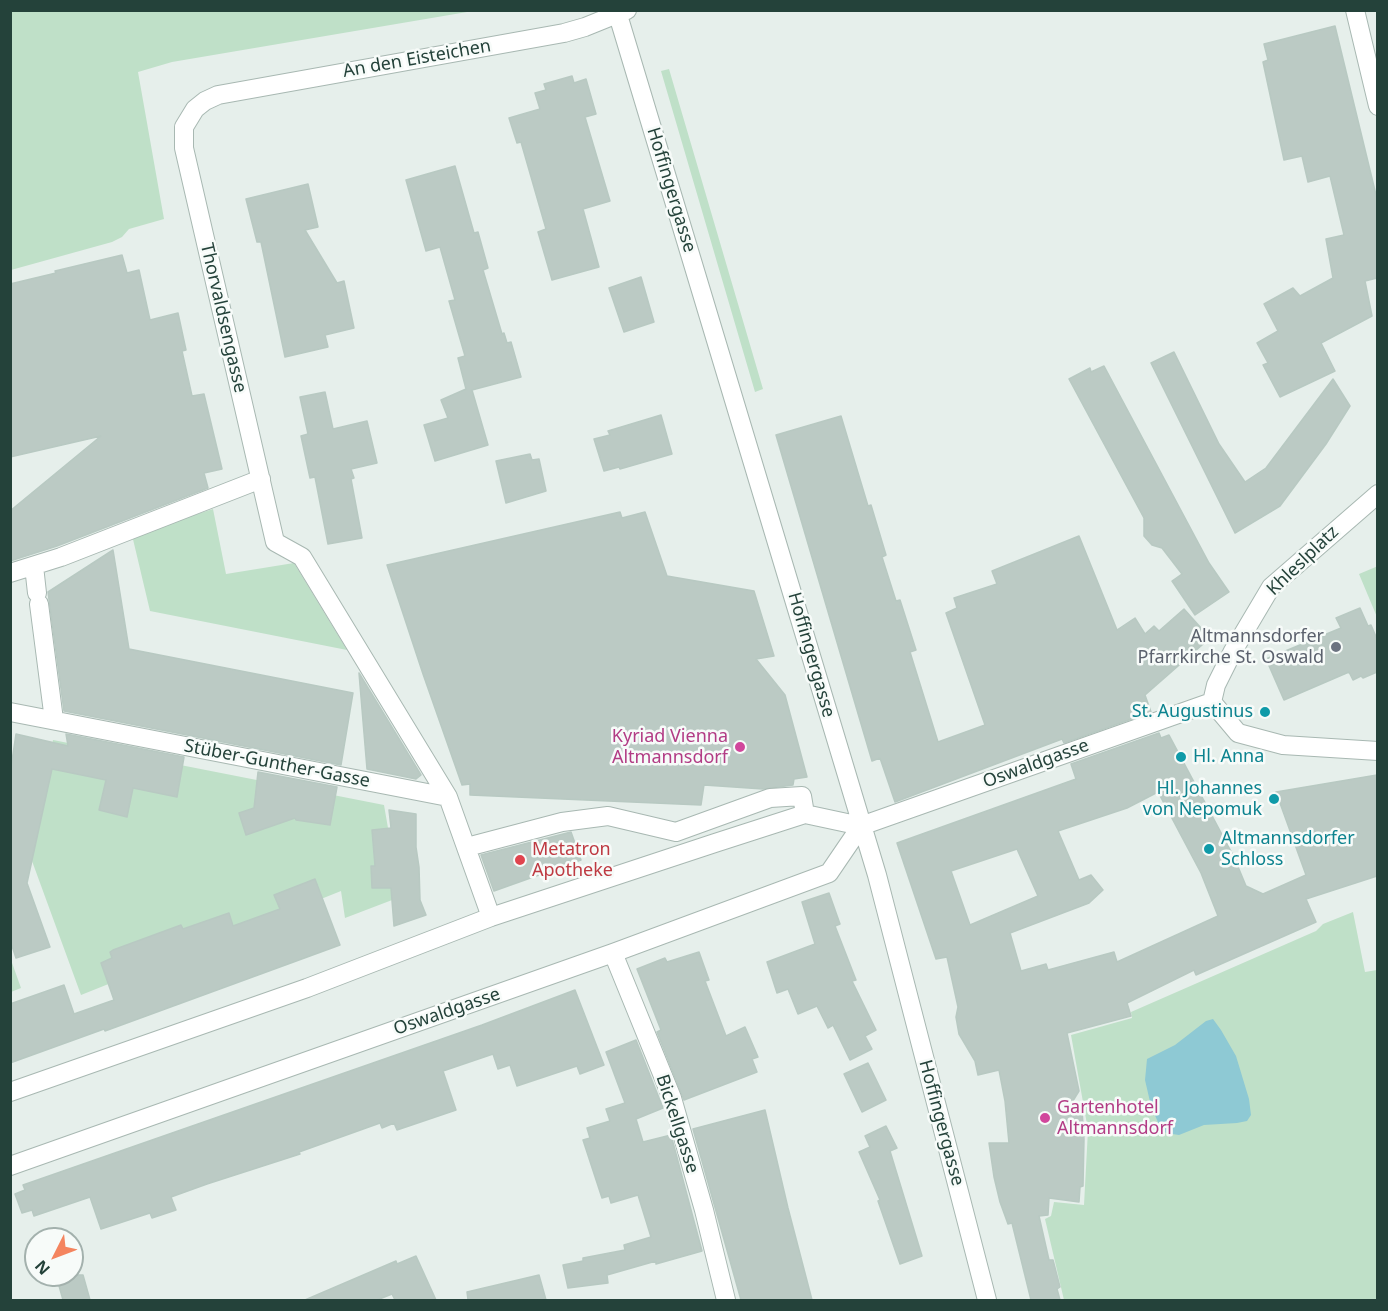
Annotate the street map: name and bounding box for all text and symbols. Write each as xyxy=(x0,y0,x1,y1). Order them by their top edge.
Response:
street label: An den Eisteichen xyxy=(341,35,493,83)
street label: Hoffingergasse xyxy=(642,125,700,255)
street label: Thorvaldsengasse xyxy=(195,241,251,395)
street label: Khleslplatz xyxy=(1263,522,1343,600)
street label: Hoffingergasse xyxy=(783,590,839,720)
place label: Altmannsdorfer Pfarrkirche St. Oswald xyxy=(1138,626,1324,668)
marker: Altmannsdorfer Pfarrkirche St. Oswald xyxy=(1329,640,1343,654)
place label: St. Augustinus xyxy=(1132,701,1253,723)
marker: St. Augustinus xyxy=(1258,705,1272,719)
place label: Kyriad Vienna Altmannsdorf xyxy=(612,726,728,768)
street label: Stüber-Gunther-Gasse xyxy=(182,735,372,793)
street label: Oswaldgasse xyxy=(980,735,1092,793)
marker: Kyriad Vienna Altmannsdorf xyxy=(733,740,747,754)
place label: Hl. Anna xyxy=(1193,746,1264,768)
marker: Hl. Anna xyxy=(1174,750,1188,764)
place label: Hl. Johannes von Nepomuk xyxy=(1143,778,1262,820)
marker: Hl. Johannes von Nepomuk xyxy=(1267,792,1281,806)
place label: Altmannsdorfer Schloss xyxy=(1221,828,1355,870)
place label: Metatron Apotheke xyxy=(532,839,613,882)
marker: Altmannsdorfer Schloss xyxy=(1202,842,1216,856)
marker: Metatron Apotheke xyxy=(513,853,527,867)
street label: Oswaldgasse xyxy=(391,984,503,1040)
street label: Hoffingergasse xyxy=(914,1058,968,1188)
street label: Bickellgasse xyxy=(651,1072,703,1176)
place label: Gartenhotel Altmannsdorf xyxy=(1057,1097,1173,1140)
marker: Gartenhotel Altmannsdorf xyxy=(1038,1111,1052,1125)
north arrow xyxy=(24,1227,84,1287)
text: N xyxy=(30,1256,55,1280)

